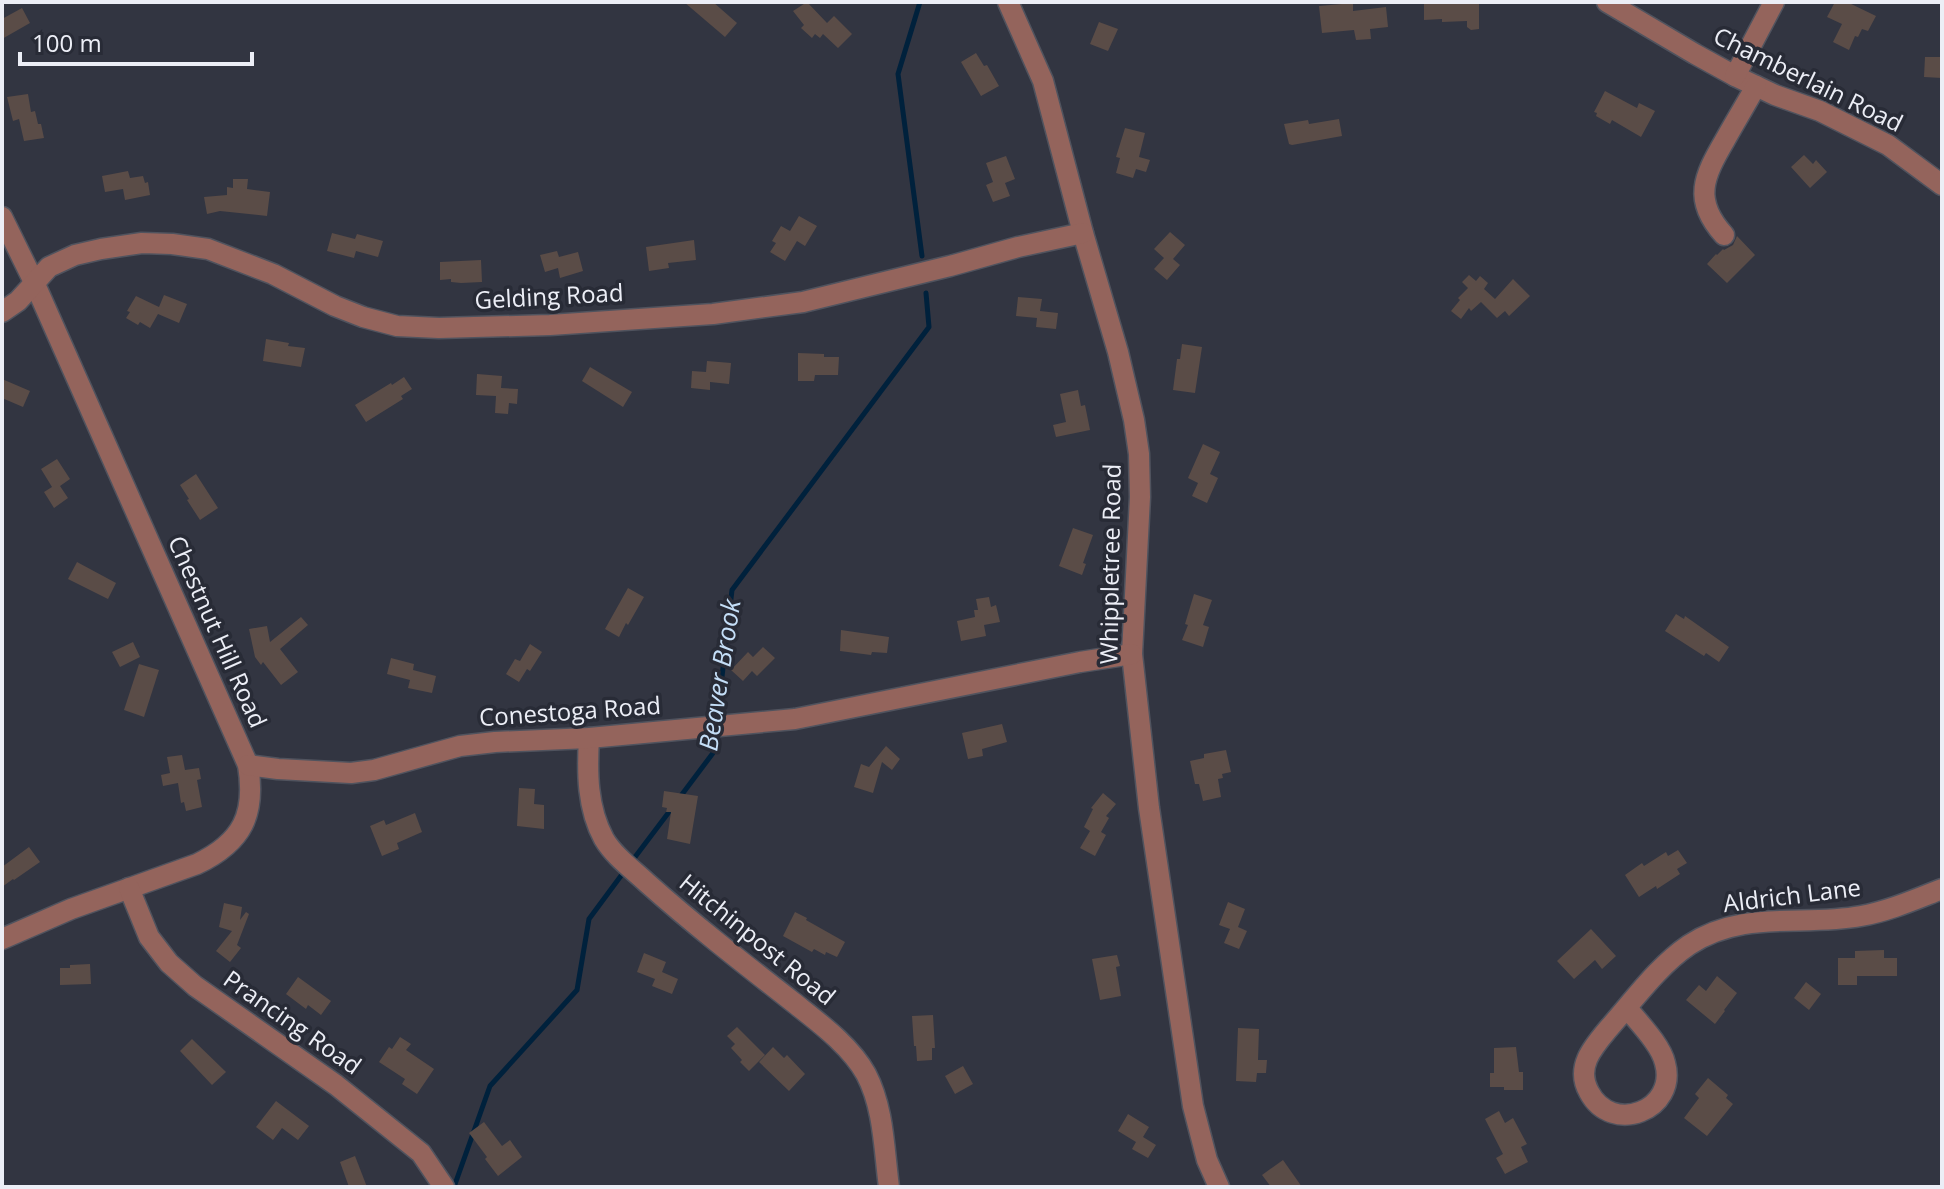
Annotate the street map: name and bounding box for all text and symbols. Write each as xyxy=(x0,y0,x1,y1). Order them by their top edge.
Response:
scale bar xyxy=(20,16,252,66)
street label: Chamberlain Road xyxy=(1708,18,1909,139)
text: 100 m xyxy=(32,26,102,59)
street label: Gelding Road xyxy=(474,275,624,316)
street label: Whippletree Road xyxy=(1091,463,1128,665)
street label: Chestnut Hill Road xyxy=(161,530,276,733)
water label: Beaver Brook xyxy=(689,595,749,753)
street label: Conestoga Road xyxy=(478,688,662,733)
street label: Hitchinpost Road xyxy=(673,866,843,1012)
street label: Aldrich Lane xyxy=(1721,870,1862,919)
street label: Prancing Road xyxy=(217,962,368,1081)

